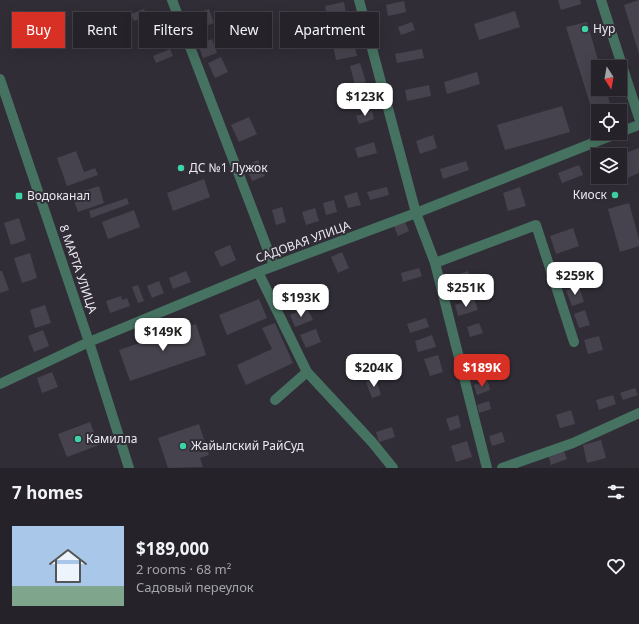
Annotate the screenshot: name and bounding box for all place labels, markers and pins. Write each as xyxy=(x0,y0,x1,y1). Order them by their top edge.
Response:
place label: Нур xyxy=(593,20,615,37)
marker: Нур xyxy=(580,24,590,34)
pin: $123K xyxy=(337,83,393,117)
place label: ДС №1 Лужок xyxy=(189,159,268,176)
marker: ДС №1 Лужок xyxy=(176,163,186,173)
place label: Киоск xyxy=(573,186,608,203)
place label: Водоканал xyxy=(27,187,90,204)
marker: Киоск xyxy=(610,190,620,200)
marker: Водоканал xyxy=(14,191,24,201)
pin: $259K xyxy=(547,262,603,296)
pin: $251K xyxy=(438,274,494,308)
pin: $193K xyxy=(273,284,329,318)
pin: $149K xyxy=(135,318,191,352)
pin: $204K xyxy=(346,354,402,388)
pin: $189K xyxy=(454,354,510,388)
place label: Камилла xyxy=(86,430,137,447)
marker: Камилла xyxy=(73,434,83,444)
place label: Жайылский РайСуд xyxy=(191,437,305,454)
marker: Жайылский РайСуд xyxy=(178,441,188,451)

